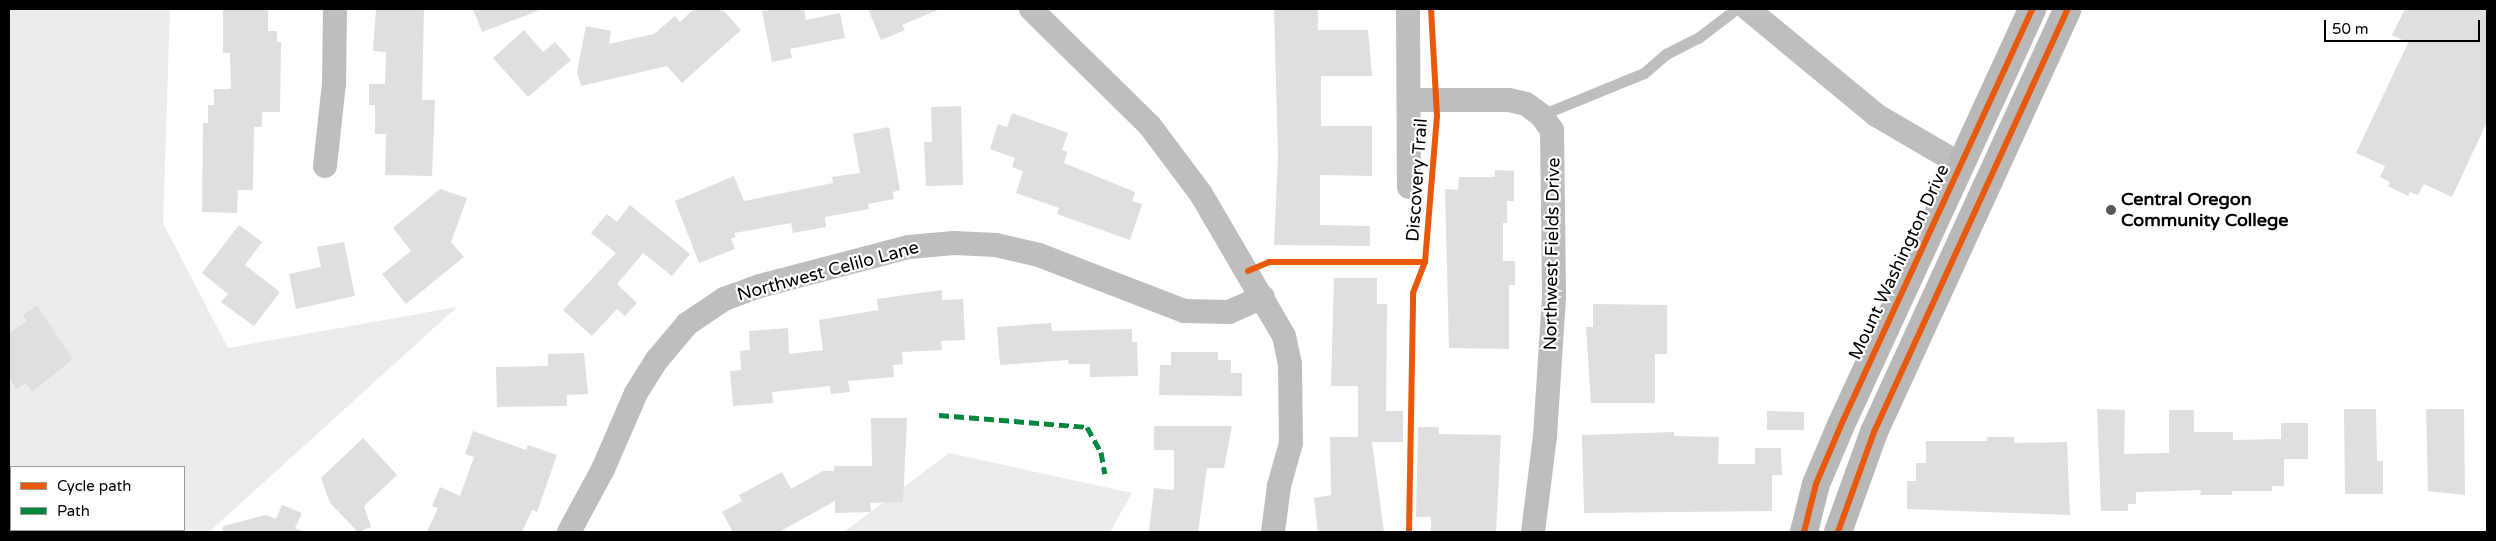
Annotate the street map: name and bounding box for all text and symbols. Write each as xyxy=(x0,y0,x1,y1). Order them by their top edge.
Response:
scale bar xyxy=(2326,10,2482,42)
text: 50 m xyxy=(2332,20,2369,38)
street label: Discovery Trail xyxy=(1402,118,1432,242)
street label: Northwest Fields Drive xyxy=(1540,157,1564,351)
street label: Mount Washington Drive xyxy=(1844,161,1954,363)
place label: Central Oregon Community College xyxy=(2121,189,2289,232)
marker: Central Oregon Community College xyxy=(2105,204,2117,216)
street label: Northwest Celilo Lane xyxy=(735,236,921,306)
legend xyxy=(10,466,185,531)
text: Cycle path xyxy=(57,477,131,495)
text: Path xyxy=(57,502,90,520)

